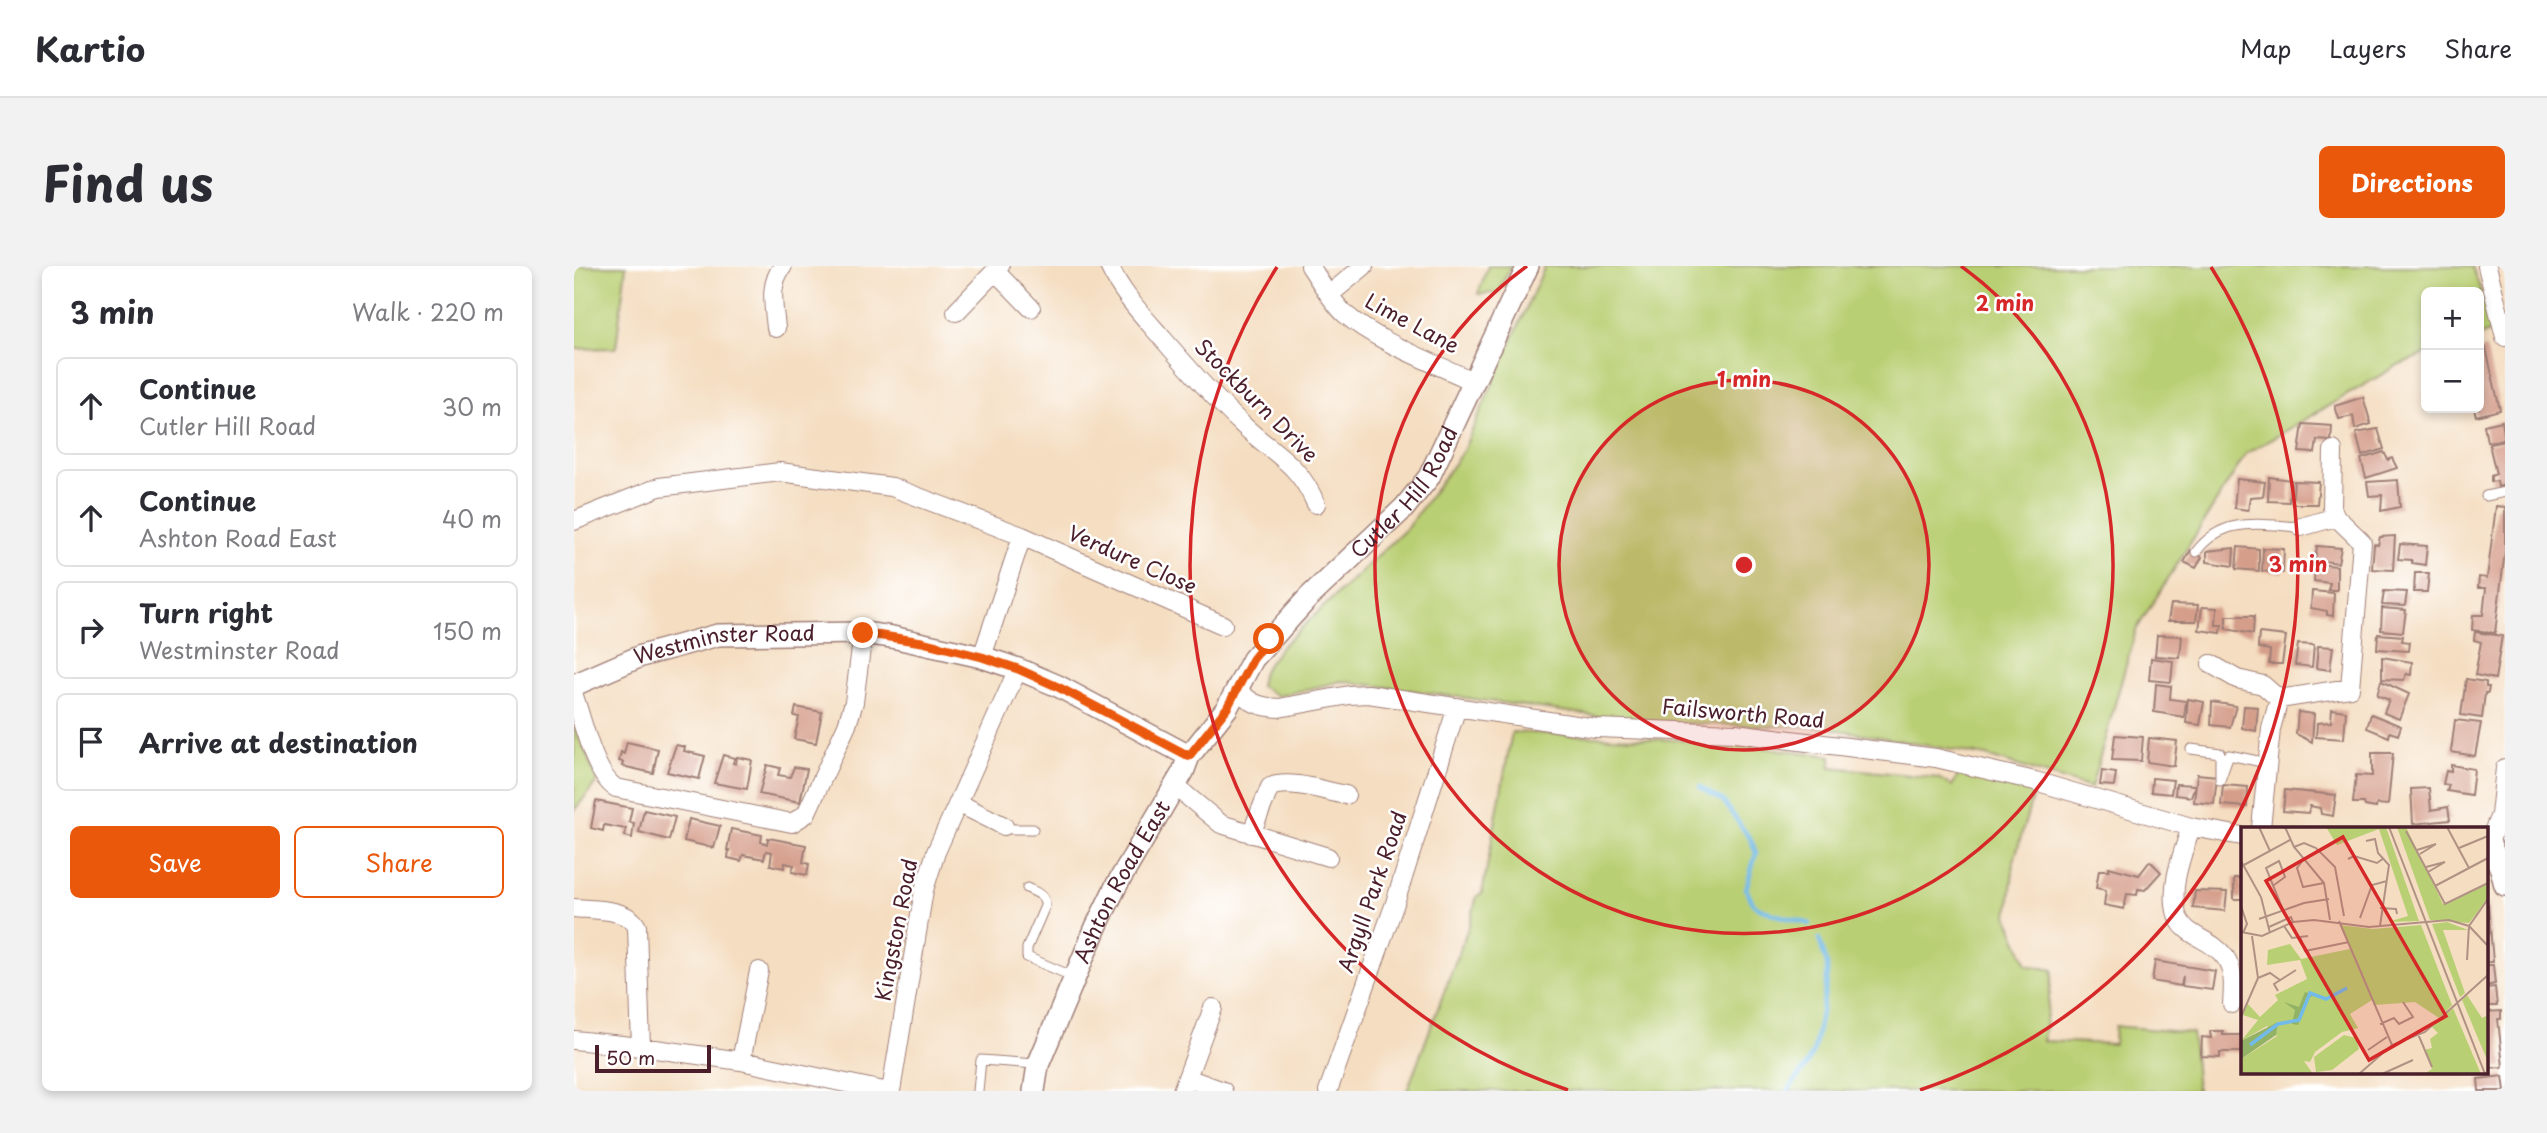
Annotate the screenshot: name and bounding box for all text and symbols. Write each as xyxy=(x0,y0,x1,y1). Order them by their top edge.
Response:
text: Kartio xyxy=(35,23,145,73)
text: Map xyxy=(2240,30,2291,66)
text: Layers xyxy=(2329,30,2406,66)
text: Share xyxy=(2444,30,2512,66)
text: Find us xyxy=(42,145,213,219)
button: Directions xyxy=(2319,146,2505,218)
street label: Lime Lane xyxy=(1360,284,1466,360)
text: 2 min xyxy=(1976,286,2034,318)
map controls xyxy=(2421,287,2484,413)
button: + xyxy=(2421,287,2484,350)
text: 3 min xyxy=(70,289,155,334)
text: Walk · 220 m xyxy=(352,294,504,329)
street label: Stockburn Drive xyxy=(1188,330,1327,469)
button: − xyxy=(2421,350,2484,413)
text: 1 min xyxy=(1717,362,1771,394)
text: Continue xyxy=(139,369,256,408)
icon: ahead xyxy=(72,387,110,425)
text: 30 m xyxy=(441,389,502,424)
text: Cutler Hill Road xyxy=(139,408,316,443)
street label: Cutler Hill Road xyxy=(1342,421,1464,565)
text: Continue xyxy=(139,481,256,520)
icon: ahead xyxy=(72,499,110,537)
text: 40 m xyxy=(442,501,502,536)
street label: Verdure Close xyxy=(1063,516,1202,601)
text: Ashton Road East xyxy=(139,520,337,555)
text: 3 min xyxy=(2268,547,2328,579)
centre of rings xyxy=(1732,553,1756,577)
text: Turn right xyxy=(139,593,273,632)
icon: right xyxy=(72,611,110,649)
text: 150 m xyxy=(433,613,502,648)
street label: Westminster Road xyxy=(630,616,815,671)
route end xyxy=(847,617,878,648)
route start xyxy=(1253,623,1284,654)
text: Westminster Road xyxy=(139,632,340,667)
street label: Failsworth Road xyxy=(1661,689,1826,735)
icon: arrive xyxy=(72,723,110,761)
text: Arrive at destination xyxy=(139,723,418,762)
street label: Ashton Road East xyxy=(1065,793,1177,968)
street label: Argyll Park Road xyxy=(1328,806,1414,977)
button: Save xyxy=(70,826,280,898)
button: Share xyxy=(294,826,504,898)
inset map xyxy=(2241,827,2487,1074)
street label: Kingston Road xyxy=(866,856,925,1004)
scale bar xyxy=(595,1042,710,1074)
text: 50 m xyxy=(606,1043,655,1071)

